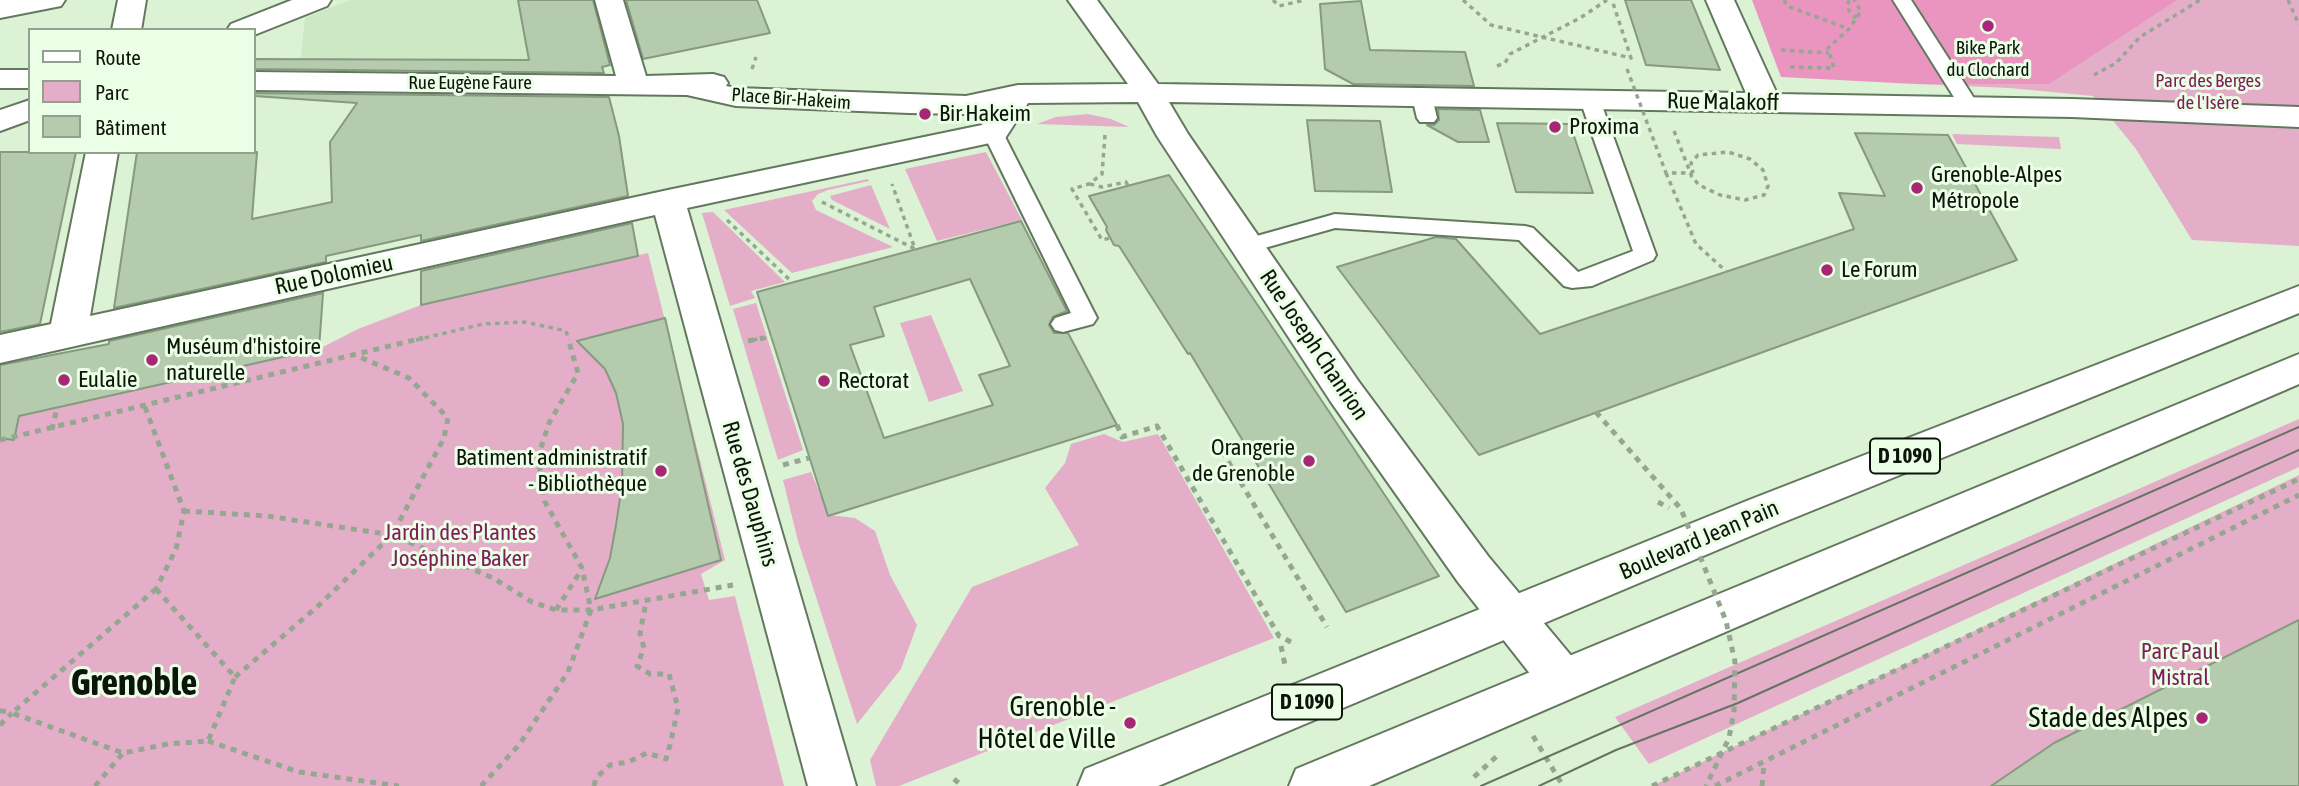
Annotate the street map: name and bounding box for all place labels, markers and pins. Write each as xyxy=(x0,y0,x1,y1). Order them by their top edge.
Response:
marker: Bike Park du Clochard xyxy=(1980,18,1996,34)
place label: Bike Park du Clochard xyxy=(1947,37,2029,81)
place label: Bir Hakeim xyxy=(939,100,1031,128)
marker: Bir Hakeim xyxy=(917,106,933,122)
place label: Proxima xyxy=(1569,113,1639,141)
marker: Proxima xyxy=(1547,119,1563,135)
place label: Grenoble-Alpes Métropole xyxy=(1931,161,2062,215)
marker: Grenoble-Alpes Métropole xyxy=(1909,180,1925,196)
place label: Le Forum xyxy=(1841,256,1918,284)
marker: Le Forum xyxy=(1819,262,1835,278)
place label: Muséum d'histoire naturelle xyxy=(166,333,321,387)
marker: Muséum d'histoire naturelle xyxy=(144,352,160,368)
place label: Eulalie xyxy=(78,366,138,394)
place label: Rectorat xyxy=(838,367,909,395)
marker: Eulalie xyxy=(56,372,72,388)
marker: Rectorat xyxy=(816,373,832,389)
place label: Orangerie de Grenoble xyxy=(1192,434,1295,488)
place label: Batiment administratif - Bibliothèque xyxy=(456,444,647,498)
marker: Orangerie de Grenoble xyxy=(1301,453,1317,469)
marker: Batiment administratif - Bibliothèque xyxy=(653,463,669,479)
place label: Grenoble - Hôtel de Ville xyxy=(978,690,1116,756)
place label: Stade des Alpes xyxy=(2029,701,2188,735)
marker: Stade des Alpes xyxy=(2194,710,2210,726)
marker: Grenoble - Hôtel de Ville xyxy=(1122,715,1138,731)

